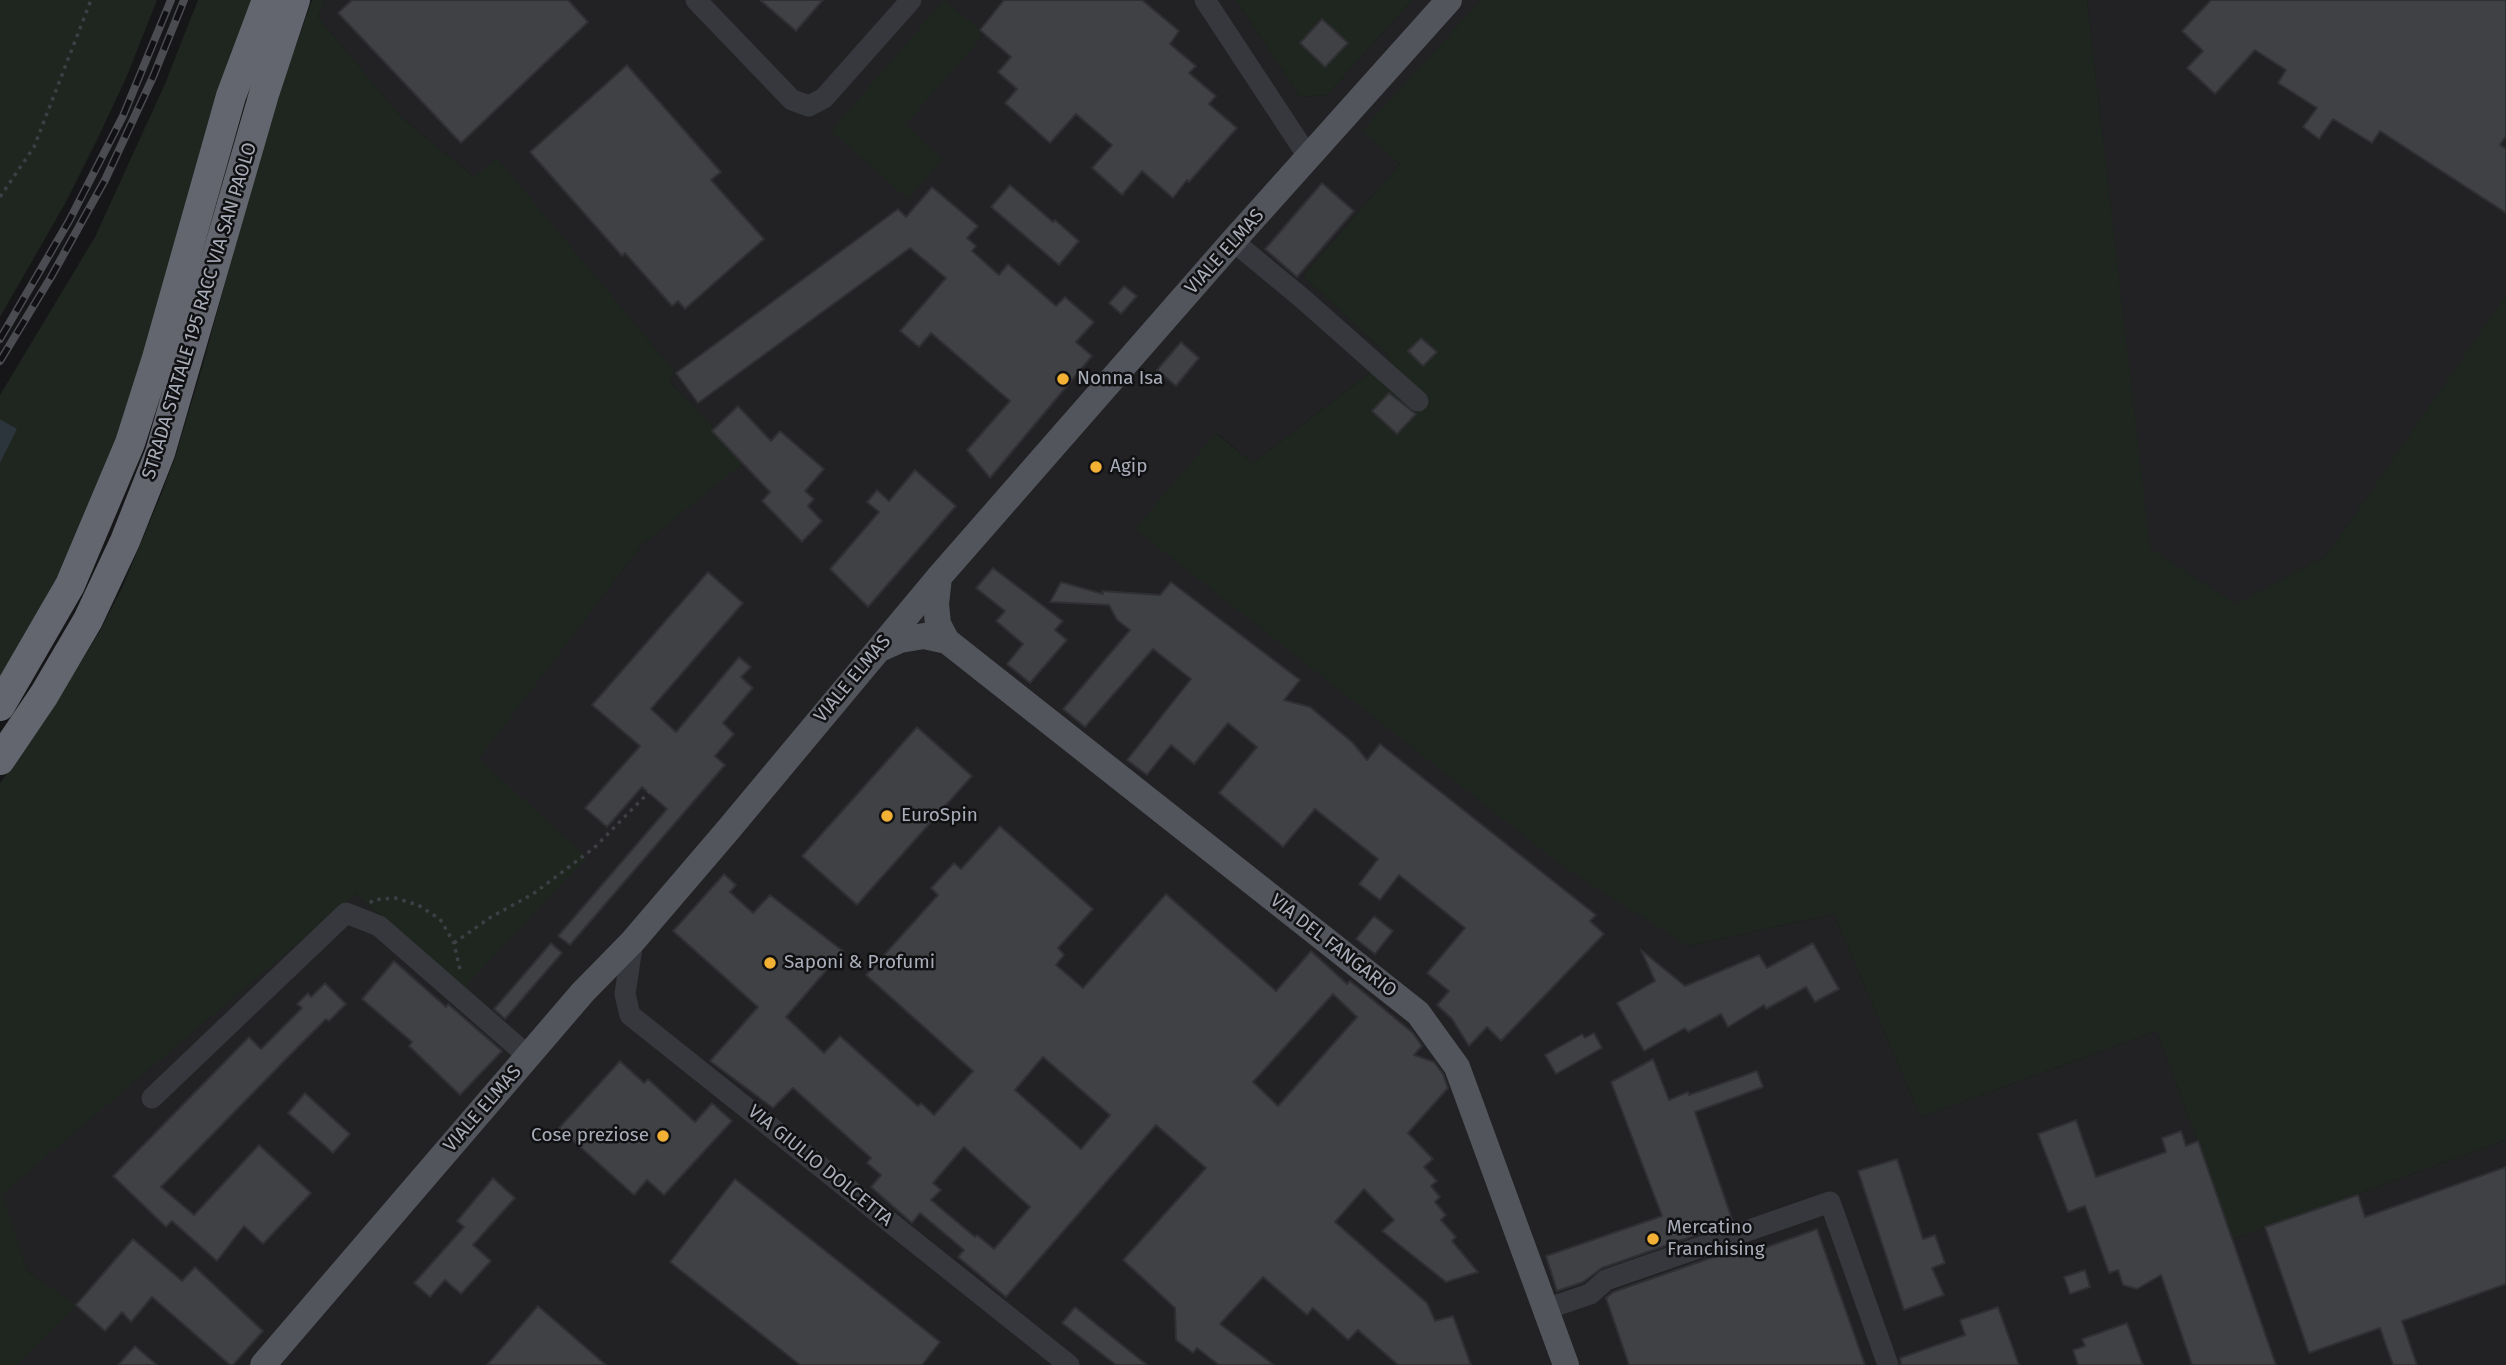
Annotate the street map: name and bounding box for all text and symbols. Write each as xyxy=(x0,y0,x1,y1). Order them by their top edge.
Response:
street label: STRADA STATALE 195 RACC VIA SAN PAOLO xyxy=(138,140,262,482)
street label: VIALE ELMAS xyxy=(1181,205,1269,299)
place label: Nonna Isa xyxy=(1077,368,1163,390)
marker: Nonna Isa xyxy=(1055,371,1071,387)
place label: Agip xyxy=(1110,456,1147,478)
marker: Agip xyxy=(1088,459,1104,475)
street label: VIALE ELMAS xyxy=(810,631,896,727)
place label: EuroSpin xyxy=(901,805,978,827)
marker: EuroSpin xyxy=(879,808,895,824)
street label: VIA DEL FANGARIO xyxy=(1265,890,1401,1002)
place label: Saponi & Profumi xyxy=(784,952,935,974)
marker: Saponi & Profumi xyxy=(762,955,778,971)
street label: VIALE ELMAS xyxy=(439,1061,527,1157)
street label: VIA GIULIO DOLCETTA xyxy=(743,1101,897,1231)
place label: Cose preziose xyxy=(531,1125,649,1147)
marker: Cose preziose xyxy=(655,1128,671,1144)
place label: Mercatino Franchising xyxy=(1667,1217,1765,1261)
marker: Mercatino Franchising xyxy=(1645,1231,1661,1247)

